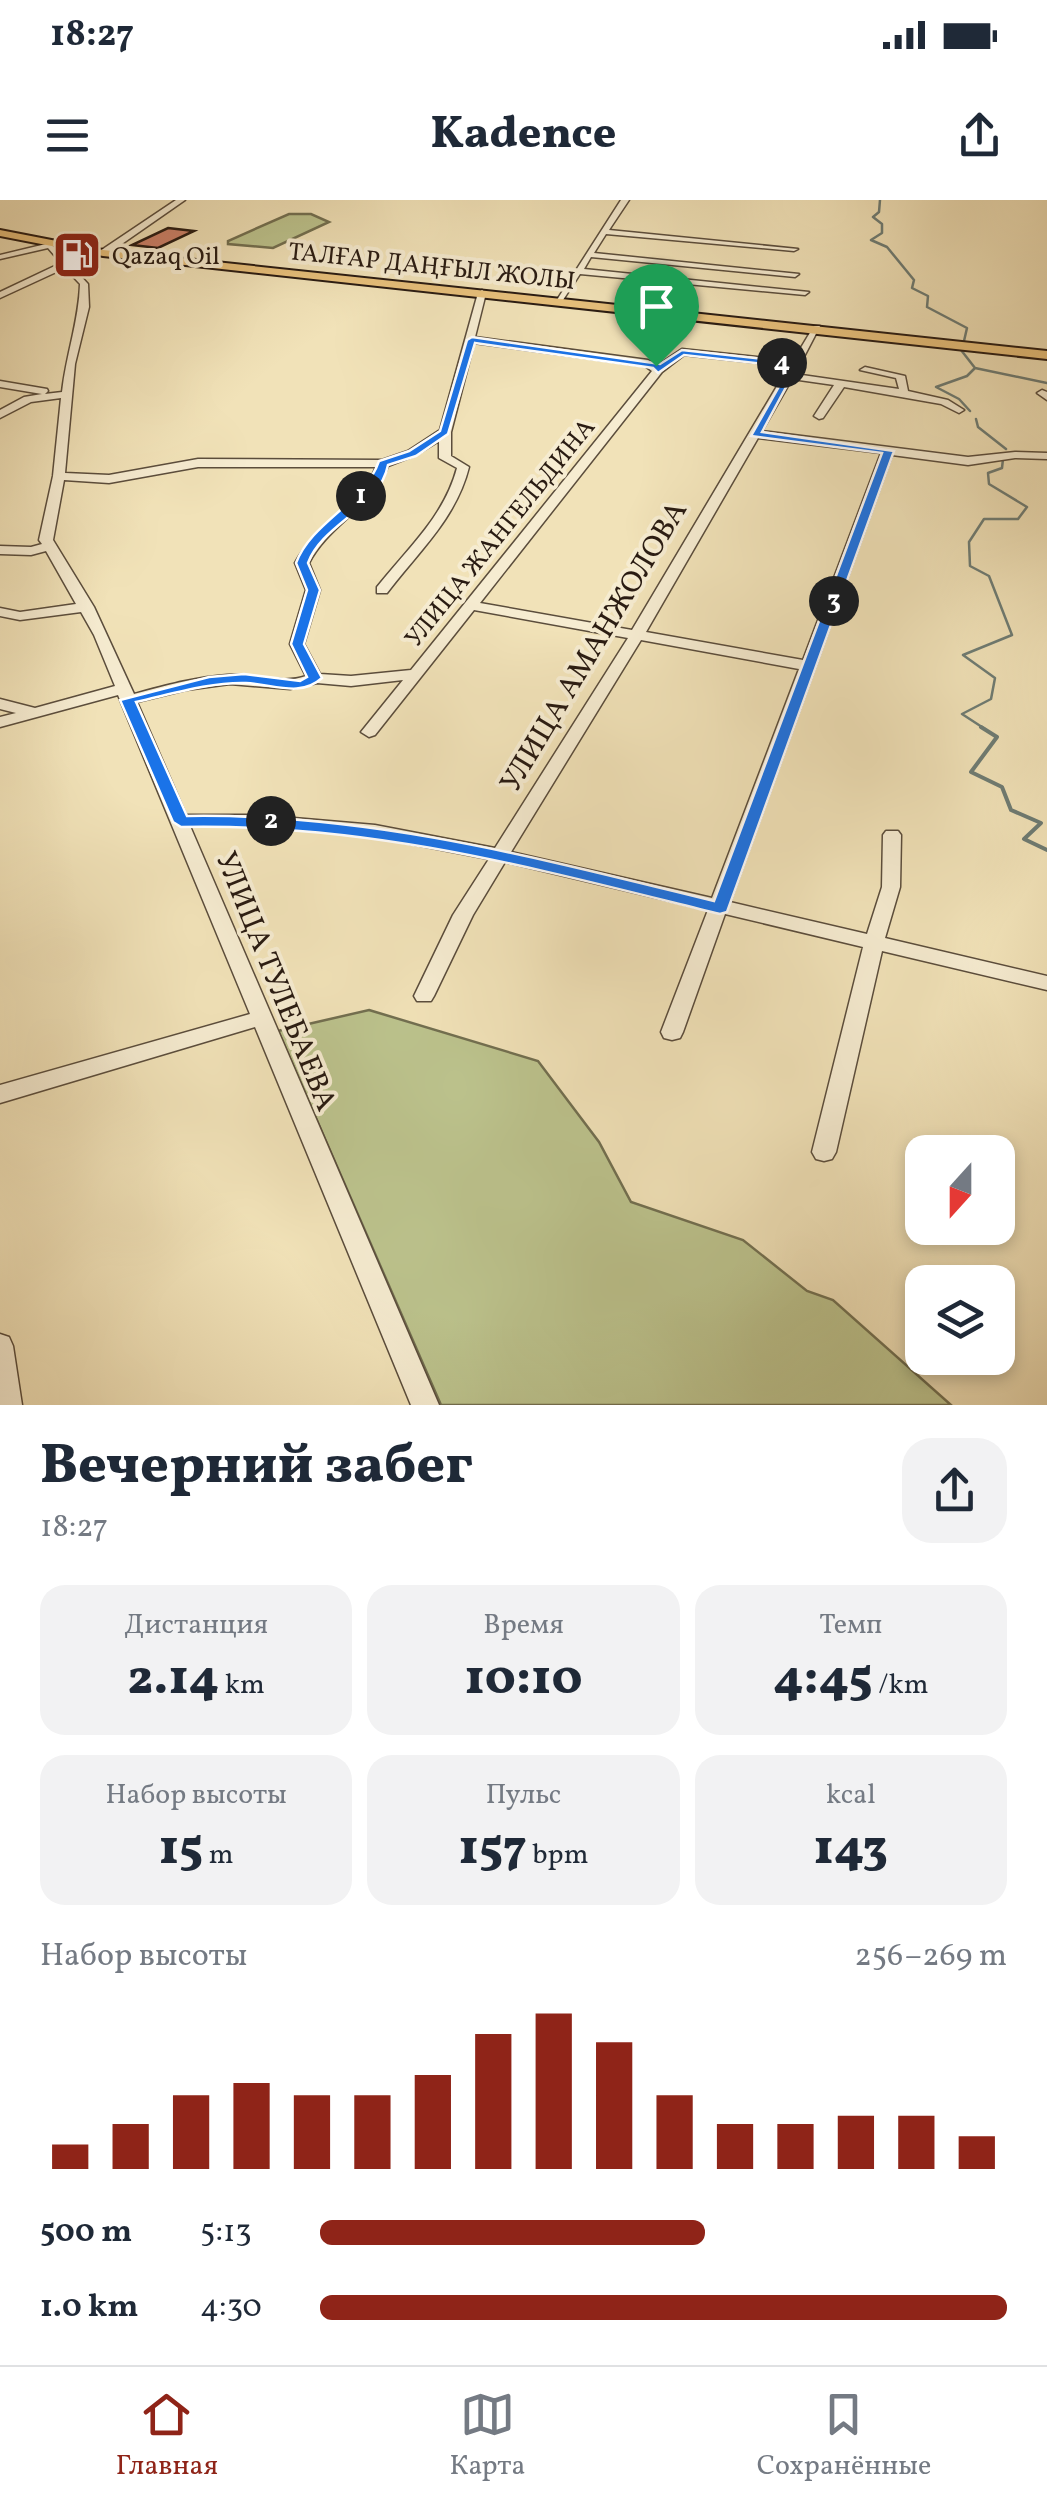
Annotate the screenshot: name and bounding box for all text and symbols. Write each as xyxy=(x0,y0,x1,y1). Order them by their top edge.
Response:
text: 18:27 xyxy=(50,9,134,62)
text: Kadence xyxy=(431,104,616,167)
icon: menu xyxy=(40,108,95,163)
icon: share xyxy=(952,108,1007,163)
fuel station icon: Qazaq Oil xyxy=(51,229,103,281)
street label: ТАЛҒАР ДАҢҒЫЛ ЖОЛЫ xyxy=(286,235,577,300)
place label: Qazaq Oil xyxy=(112,240,220,275)
pin xyxy=(614,264,699,367)
icon: arrive xyxy=(629,279,684,334)
pin: 4 xyxy=(757,338,807,388)
text: 4 xyxy=(774,343,790,382)
street label: УЛИЦА ЖАНГЕЛЬДИНА xyxy=(398,412,604,655)
pin: 1 xyxy=(336,471,386,521)
text: 1 xyxy=(355,476,367,515)
street label: УЛИЦА АМАНЖОЛОВА xyxy=(491,493,698,801)
pin: 3 xyxy=(809,576,859,626)
text: 3 xyxy=(827,581,841,620)
pin: 2 xyxy=(246,796,296,846)
text: 2 xyxy=(264,801,278,840)
street label: УЛИЦА ТУЛЕБАЕВА xyxy=(204,846,346,1118)
north arrow xyxy=(905,1135,1015,1245)
map controls xyxy=(905,1135,1015,1375)
button: layers xyxy=(905,1265,1015,1375)
text: Вечерний забег xyxy=(40,1430,473,1506)
button: share xyxy=(902,1438,1007,1543)
text: 18:27 xyxy=(40,1506,108,1550)
text: Дистанция xyxy=(124,1606,268,1645)
text: Время xyxy=(483,1606,564,1645)
text: Темп xyxy=(819,1606,882,1645)
text: 2.14 xyxy=(128,1645,219,1715)
text: 10:10 xyxy=(464,1645,583,1715)
text: 4:45 xyxy=(773,1645,873,1715)
text: km xyxy=(219,1666,265,1705)
text: /km xyxy=(873,1666,929,1705)
text: Набор высоты xyxy=(105,1776,287,1815)
text: Пульс xyxy=(486,1776,561,1815)
text: kcal xyxy=(826,1776,876,1815)
text: 15 xyxy=(159,1815,203,1885)
text: 157 xyxy=(459,1815,527,1885)
text: 143 xyxy=(814,1815,888,1885)
text: m xyxy=(203,1836,234,1875)
text: bpm xyxy=(527,1836,588,1875)
text: Набор высоты xyxy=(40,1935,247,1979)
text: 256–269 m xyxy=(854,1935,1007,1979)
text: 500 m xyxy=(40,2211,132,2255)
text: 5:13 xyxy=(200,2211,252,2255)
text: 1.0 km xyxy=(40,2286,138,2330)
text: 4:30 xyxy=(200,2286,262,2330)
tab: Главная xyxy=(116,2387,218,2486)
tab: Карта xyxy=(449,2387,525,2486)
tab: Сохранённые xyxy=(757,2387,931,2486)

